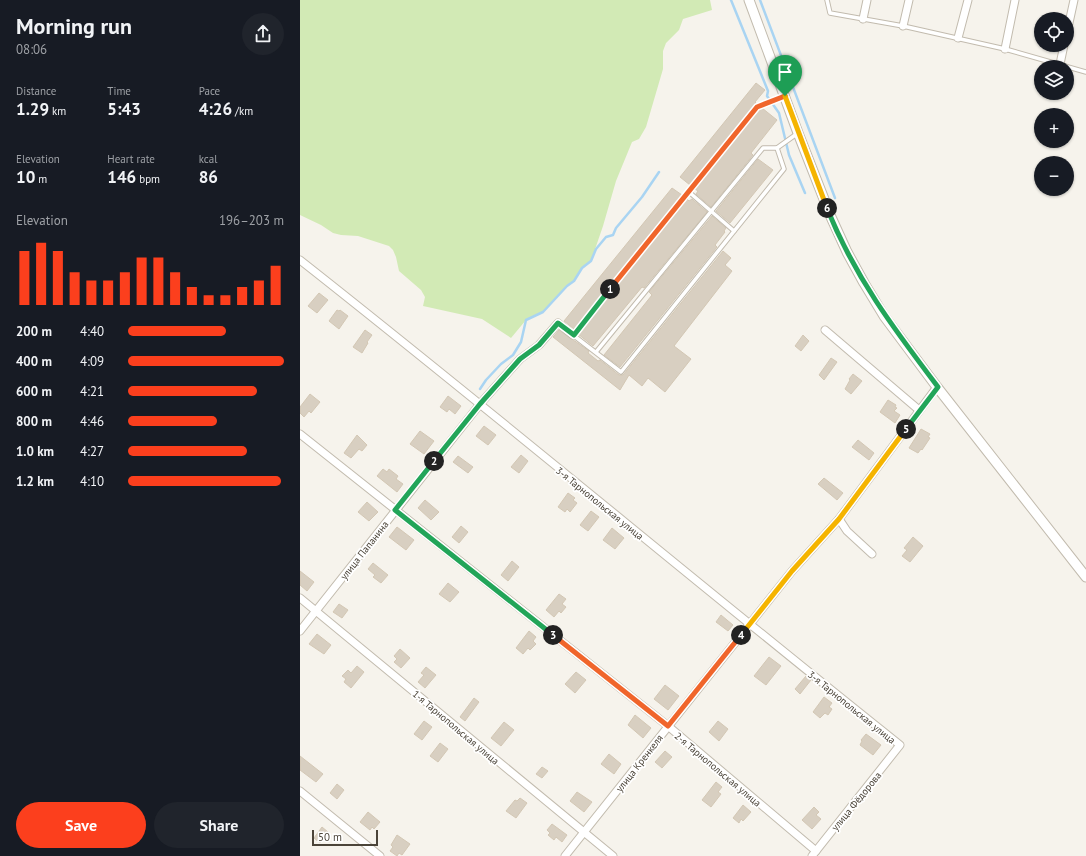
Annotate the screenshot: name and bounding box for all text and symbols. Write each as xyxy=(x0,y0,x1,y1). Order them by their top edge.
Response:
text: Morning run xyxy=(16,12,132,40)
map controls xyxy=(1034,12,1074,196)
button: locate xyxy=(1034,12,1074,52)
button: share xyxy=(242,13,284,55)
text: 08:06 xyxy=(16,41,47,58)
pin xyxy=(768,55,802,96)
button: layers xyxy=(1034,60,1074,100)
icon: arrive xyxy=(774,61,796,83)
text: Distance xyxy=(16,84,56,98)
text: Time xyxy=(107,84,131,98)
text: Pace xyxy=(199,84,220,98)
text: 1.29 xyxy=(16,98,49,120)
text: 5:43 xyxy=(107,98,141,120)
text: 4:26 xyxy=(199,98,232,120)
text: km xyxy=(49,104,66,118)
text: /km xyxy=(232,104,253,118)
button: + xyxy=(1034,108,1074,148)
text: Elevation xyxy=(16,152,60,166)
text: Heart rate xyxy=(107,152,155,166)
text: kcal xyxy=(199,152,217,166)
button: − xyxy=(1034,156,1074,196)
text: 10 xyxy=(16,166,35,188)
text: 146 xyxy=(107,166,136,188)
text: 86 xyxy=(199,166,218,188)
text: m xyxy=(35,172,47,186)
text: bpm xyxy=(136,172,160,186)
pin: 6 xyxy=(817,198,837,218)
text: 6 xyxy=(824,201,830,215)
text: Elevation xyxy=(16,212,68,229)
text: 196–203 m xyxy=(219,212,284,229)
pin: 1 xyxy=(600,279,620,299)
text: 1 xyxy=(607,282,613,296)
text: 200 m xyxy=(16,323,52,340)
text: 4:40 xyxy=(80,323,104,340)
text: 400 m xyxy=(16,353,52,370)
text: 4:09 xyxy=(80,353,104,370)
text: 600 m xyxy=(16,383,52,400)
text: 4:21 xyxy=(80,383,104,400)
text: 800 m xyxy=(16,413,52,430)
text: 4:46 xyxy=(80,413,104,430)
pin: 5 xyxy=(896,419,916,439)
text: 5 xyxy=(903,422,909,436)
text: 1.0 km xyxy=(16,443,54,460)
text: 4:27 xyxy=(80,443,104,460)
pin: 2 xyxy=(424,451,444,471)
text: 2 xyxy=(431,454,437,468)
street label: 3-я Тарнопольская улица xyxy=(553,464,646,543)
text: 1.2 km xyxy=(16,473,54,490)
text: 4:10 xyxy=(80,473,104,490)
street label: улица Папанина xyxy=(337,518,391,582)
pin: 3 xyxy=(543,625,563,645)
pin: 4 xyxy=(731,625,751,645)
text: 3 xyxy=(550,628,556,642)
text: 4 xyxy=(738,628,744,642)
street label: 3-я Тарнопольская улица xyxy=(805,668,898,747)
street label: 1-я Тарнопольская улица xyxy=(410,687,502,767)
street label: 2-я Тарнопольская улица xyxy=(672,729,764,809)
street label: улица Кренкеля xyxy=(613,732,666,795)
street label: улица Фёдорова xyxy=(829,769,884,833)
button: Save xyxy=(16,802,146,848)
button: Share xyxy=(154,802,284,848)
scale bar xyxy=(312,828,378,847)
text: 50 m xyxy=(318,830,342,844)

